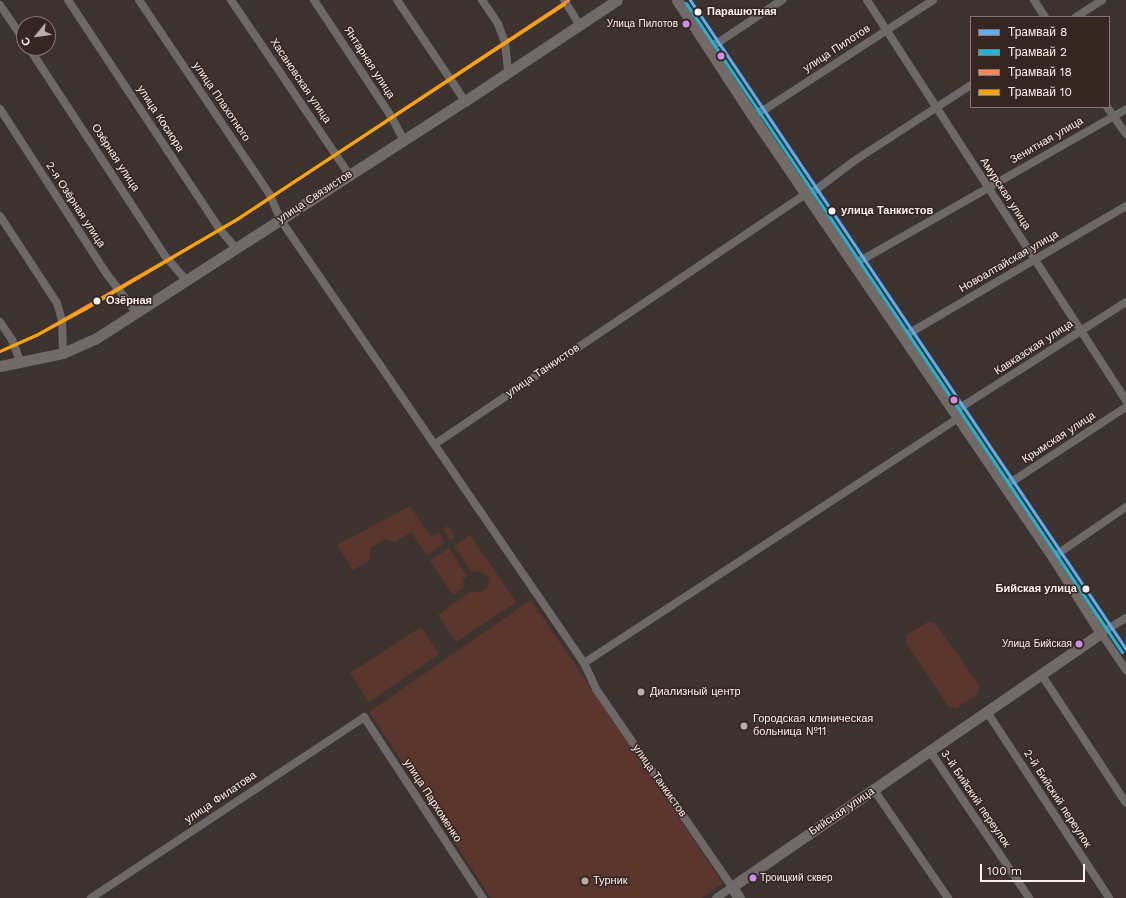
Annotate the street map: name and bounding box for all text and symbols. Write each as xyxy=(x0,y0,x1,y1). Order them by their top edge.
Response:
place label: Парашютная xyxy=(707,5,777,19)
marker: Парашютная xyxy=(692,6,704,18)
north arrow xyxy=(16,16,56,56)
legend xyxy=(970,16,1110,108)
place label: Улица Пилотов xyxy=(607,18,678,30)
marker: Улица Пилотов xyxy=(681,19,691,29)
street label: улица Пилотов xyxy=(801,22,873,76)
street label: Янтарная улица xyxy=(341,24,397,102)
text: Трамвай 8 xyxy=(1008,25,1067,39)
text: С xyxy=(18,35,34,48)
street label: Хасановская улица xyxy=(267,36,333,126)
text: Трамвай 2 xyxy=(1008,45,1067,59)
unlabelled marker xyxy=(716,51,726,61)
street label: улица Плахотного xyxy=(190,60,252,144)
text: Трамвай 18 xyxy=(1008,65,1072,79)
street label: улица Косиора xyxy=(134,83,186,155)
text: Трамвай 10 xyxy=(1008,85,1072,99)
street label: Зенитная улица xyxy=(1008,115,1086,167)
street label: Озёрная улица xyxy=(88,122,142,194)
street label: Амурская улица xyxy=(977,156,1033,232)
street label: 2-я Озёрная улица xyxy=(42,160,108,250)
street label: улица Связистов xyxy=(275,168,355,226)
place label: улица Танкистов xyxy=(841,204,933,218)
marker: улица Танкистов xyxy=(826,205,838,217)
street label: Новоалтайская улица xyxy=(957,228,1061,296)
place label: Озёрная xyxy=(106,294,152,308)
marker: Озёрная xyxy=(91,295,103,307)
street label: Кавказская улица xyxy=(992,318,1076,378)
street label: улица Танкистов xyxy=(504,342,582,400)
unlabelled marker xyxy=(949,395,959,405)
street label: Крымская улица xyxy=(1020,409,1098,467)
place label: Бийская улица xyxy=(996,582,1077,596)
marker: Бийская улица xyxy=(1080,583,1092,595)
place label: Улица Бийская xyxy=(1002,638,1072,650)
marker: Улица Бийская xyxy=(1074,639,1084,649)
place label: Диализный центр xyxy=(650,685,741,699)
marker: Диализный центр xyxy=(635,686,647,698)
place label: Городская клиническая больница №11 xyxy=(753,713,873,739)
marker: Городская клиническая больница №11 xyxy=(738,720,750,732)
street label: улица Танкистов xyxy=(629,742,689,820)
street label: 2-й Бийский переулок xyxy=(1020,747,1094,851)
street label: 3-й Бийский переулок xyxy=(937,748,1013,850)
street label: улица Пархоменко xyxy=(400,757,464,845)
street label: улица Филатова xyxy=(183,769,259,827)
street label: Бийская улица xyxy=(807,785,877,839)
scale bar xyxy=(982,856,1087,882)
text: 100 m xyxy=(987,864,1022,878)
place label: Троицкий сквер xyxy=(760,872,833,884)
marker: Троицкий сквер xyxy=(748,873,758,883)
place label: Турник xyxy=(593,874,628,888)
marker: Турник xyxy=(580,876,590,886)

